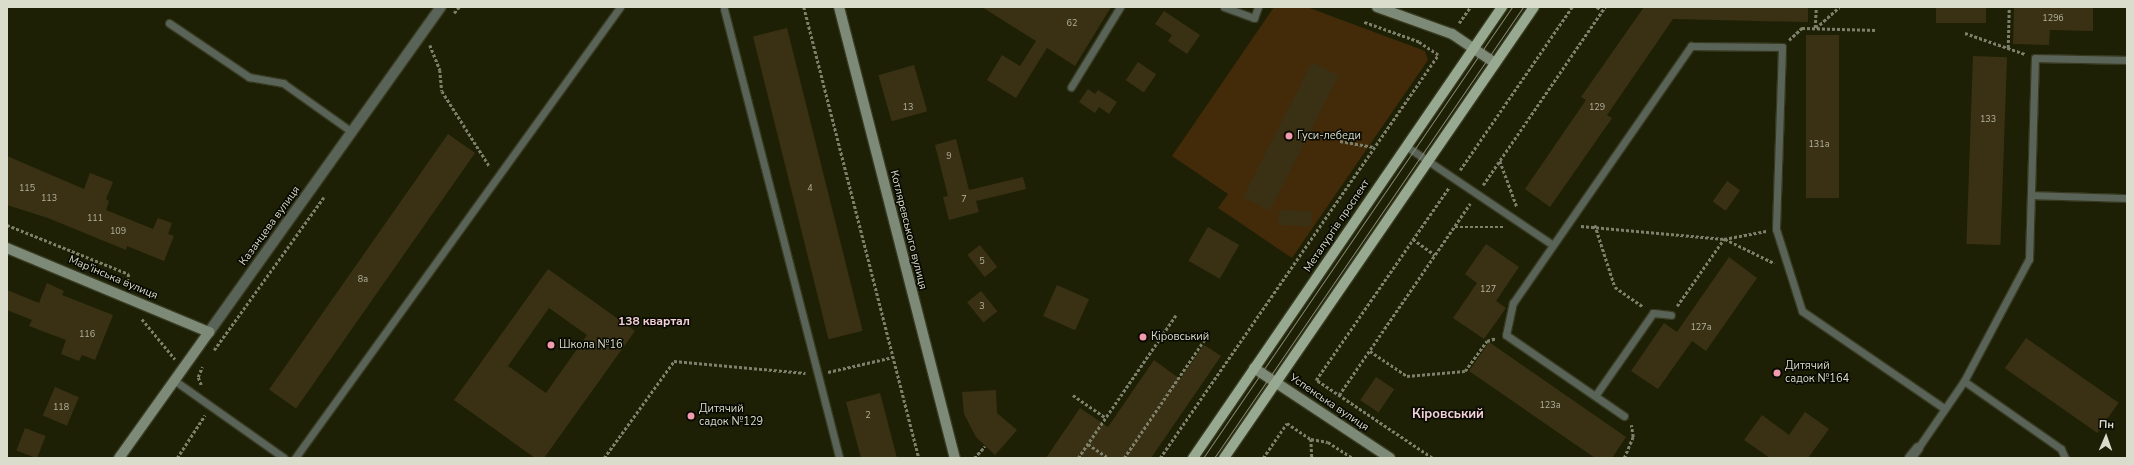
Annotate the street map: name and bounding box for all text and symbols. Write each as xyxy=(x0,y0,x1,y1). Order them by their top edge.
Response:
house number: 129б xyxy=(2042,13,2064,23)
house number: 62 xyxy=(1067,18,1077,28)
house number: 13 xyxy=(903,102,913,112)
house number: 129 xyxy=(1589,102,1605,112)
house number: 133 xyxy=(1980,114,1996,124)
place label: Гуси-лебеди xyxy=(1297,129,1361,143)
marker: Гуси-лебеди xyxy=(1284,131,1294,141)
house number: 131а xyxy=(1808,139,1830,149)
house number: 9 xyxy=(946,151,952,161)
street label: Котляревського вулиця xyxy=(887,169,929,291)
street label: Металургів проспект xyxy=(1301,177,1373,275)
house number: 115 xyxy=(19,183,35,193)
house number: 4 xyxy=(807,183,813,193)
street label: Казанцева вулиця xyxy=(237,184,303,268)
house number: 113 xyxy=(41,193,57,203)
house number: 7 xyxy=(961,194,967,204)
house number: 111 xyxy=(87,213,103,223)
house number: 109 xyxy=(110,226,126,236)
street label: Мар'їнська вулиця xyxy=(66,253,160,303)
house number: 5 xyxy=(979,256,985,266)
house number: 8а xyxy=(358,274,368,284)
house number: 127 xyxy=(1480,284,1496,294)
house number: 3 xyxy=(979,301,985,311)
district label: 138 квартал xyxy=(618,315,690,329)
house number: 127а xyxy=(1690,322,1712,332)
house number: 116 xyxy=(79,329,95,339)
place label: Кіровський xyxy=(1151,330,1209,344)
marker: Кіровський xyxy=(1138,332,1148,342)
place label: Школа №16 xyxy=(559,338,623,352)
marker: Школа №16 xyxy=(546,340,556,350)
place label: Дитячий садок №164 xyxy=(1785,360,1849,386)
marker: Дитячий садок №164 xyxy=(1772,368,1782,378)
street label: Успенська вулиця xyxy=(1287,372,1371,434)
house number: 123а xyxy=(1539,400,1561,410)
house number: 118 xyxy=(53,402,69,412)
place label: Дитячий садок №129 xyxy=(699,403,763,429)
district label: Кіровський xyxy=(1412,406,1484,422)
house number: 2 xyxy=(865,410,871,420)
marker: Дитячий садок №129 xyxy=(686,411,696,421)
north arrow xyxy=(2086,417,2126,457)
text: Пн xyxy=(2099,417,2114,432)

